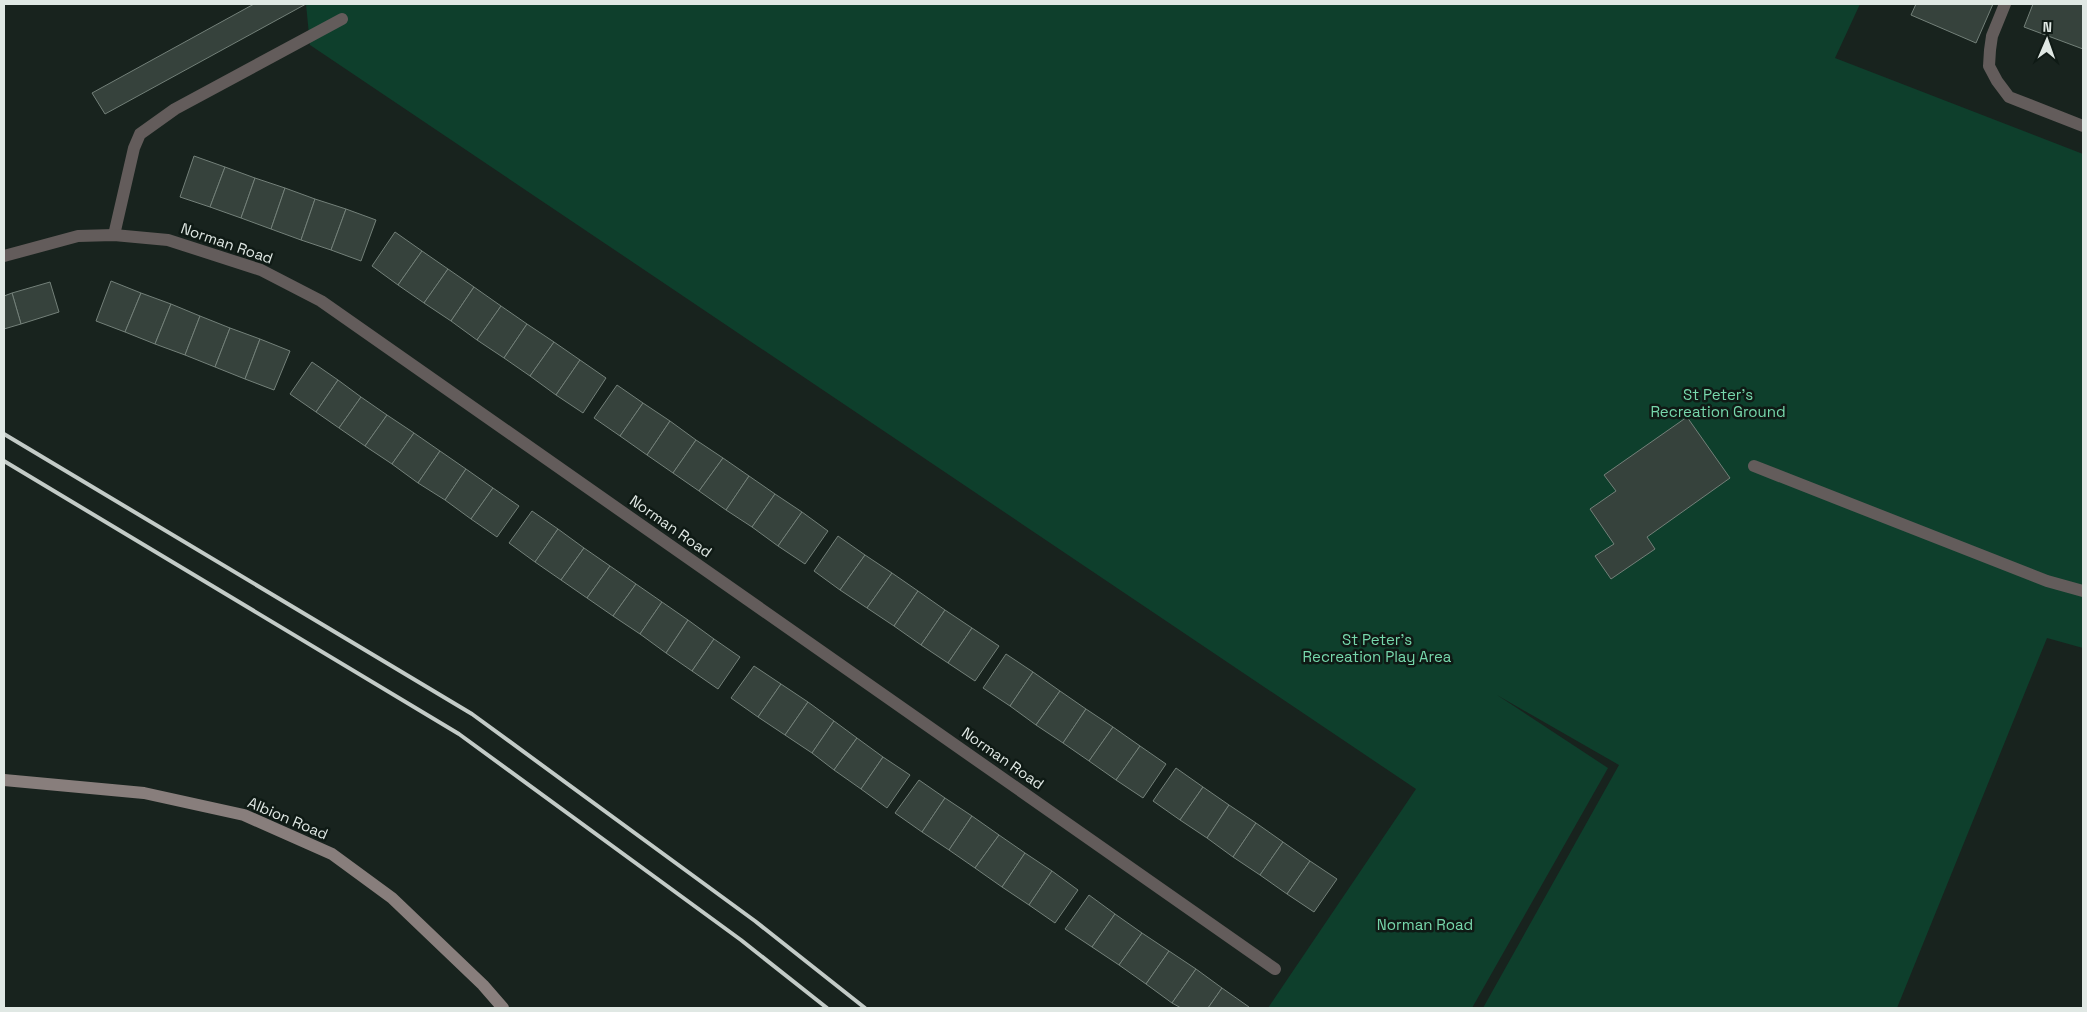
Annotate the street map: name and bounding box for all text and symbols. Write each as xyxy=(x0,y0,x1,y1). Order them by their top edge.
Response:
north arrow xyxy=(2022,15,2072,65)
text: N xyxy=(2042,18,2052,36)
street label: Norman Road xyxy=(178,218,276,268)
park label: St Peter's Recreation Ground xyxy=(1650,385,1786,421)
street label: Norman Road xyxy=(626,491,716,561)
park label: St Peter's Recreation Play Area xyxy=(1303,630,1452,666)
street label: Norman Road xyxy=(958,723,1048,793)
street label: Albion Road xyxy=(245,793,331,843)
park label: Norman Road xyxy=(1377,915,1473,934)

